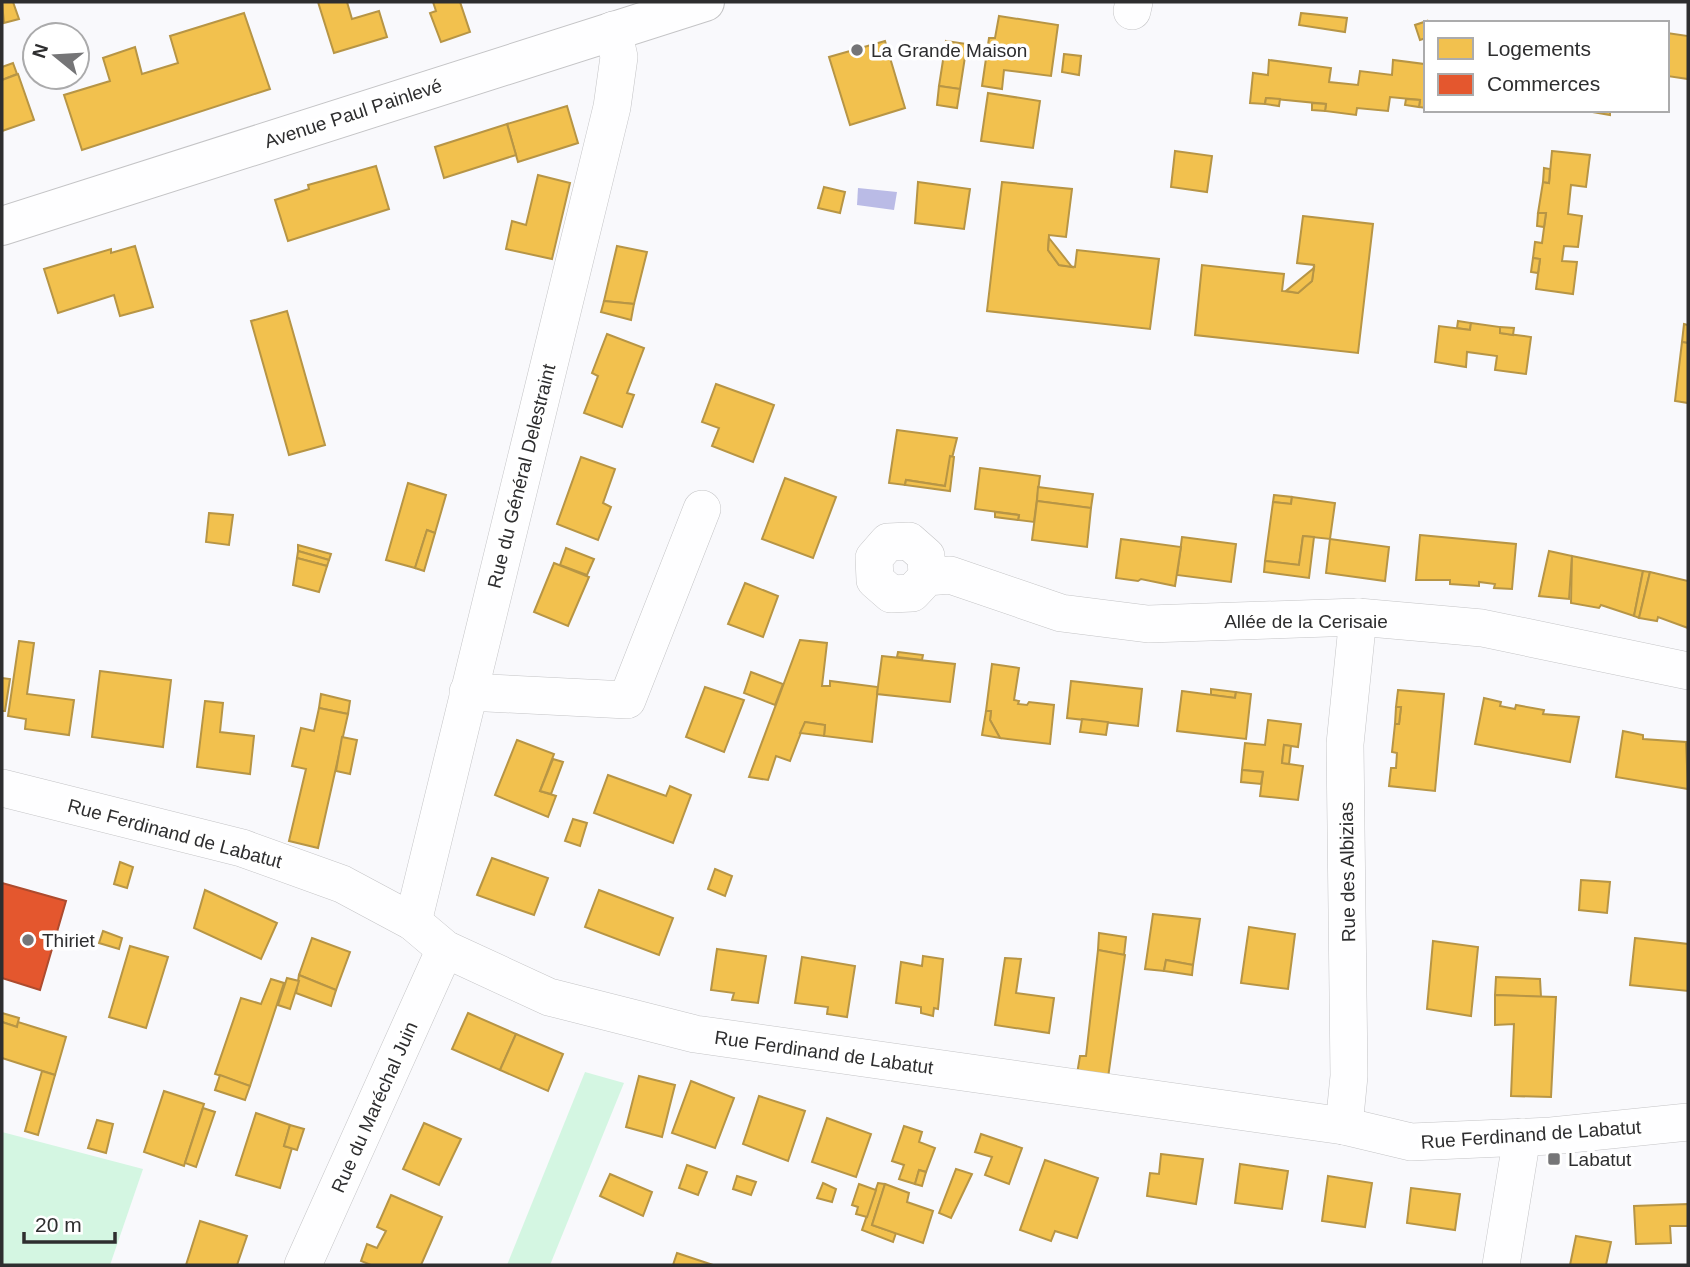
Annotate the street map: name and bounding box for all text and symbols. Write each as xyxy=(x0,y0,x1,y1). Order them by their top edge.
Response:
north arrow xyxy=(21,21,91,91)
legend xyxy=(1424,21,1669,112)
text: Logements xyxy=(1487,37,1591,60)
place label: La Grande Maison xyxy=(871,40,1027,61)
text: N xyxy=(28,41,52,61)
marker: La Grande Maison xyxy=(849,42,865,58)
text: Commerces xyxy=(1487,72,1600,95)
street label: Avenue Paul Painlevé xyxy=(262,75,445,152)
street label: Rue du Général Delestraint xyxy=(483,361,560,590)
street label: Allée de la Cerisaie xyxy=(1224,611,1388,632)
street label: Rue Ferdinand de Labatut xyxy=(66,795,285,872)
street label: Rue des Albizias xyxy=(1336,802,1359,942)
place label: Thiriet xyxy=(42,930,96,951)
marker: Thiriet xyxy=(20,932,36,948)
street label: Rue du Maréchal Juin xyxy=(327,1019,422,1196)
street label: Rue Ferdinand de Labatut xyxy=(713,1027,935,1078)
street label: Rue Ferdinand de Labatut xyxy=(1420,1116,1643,1153)
place label: Labatut xyxy=(1568,1149,1632,1170)
marker: Labatut xyxy=(1546,1151,1562,1167)
scale bar xyxy=(24,1200,116,1244)
text: 20 m xyxy=(35,1213,82,1236)

